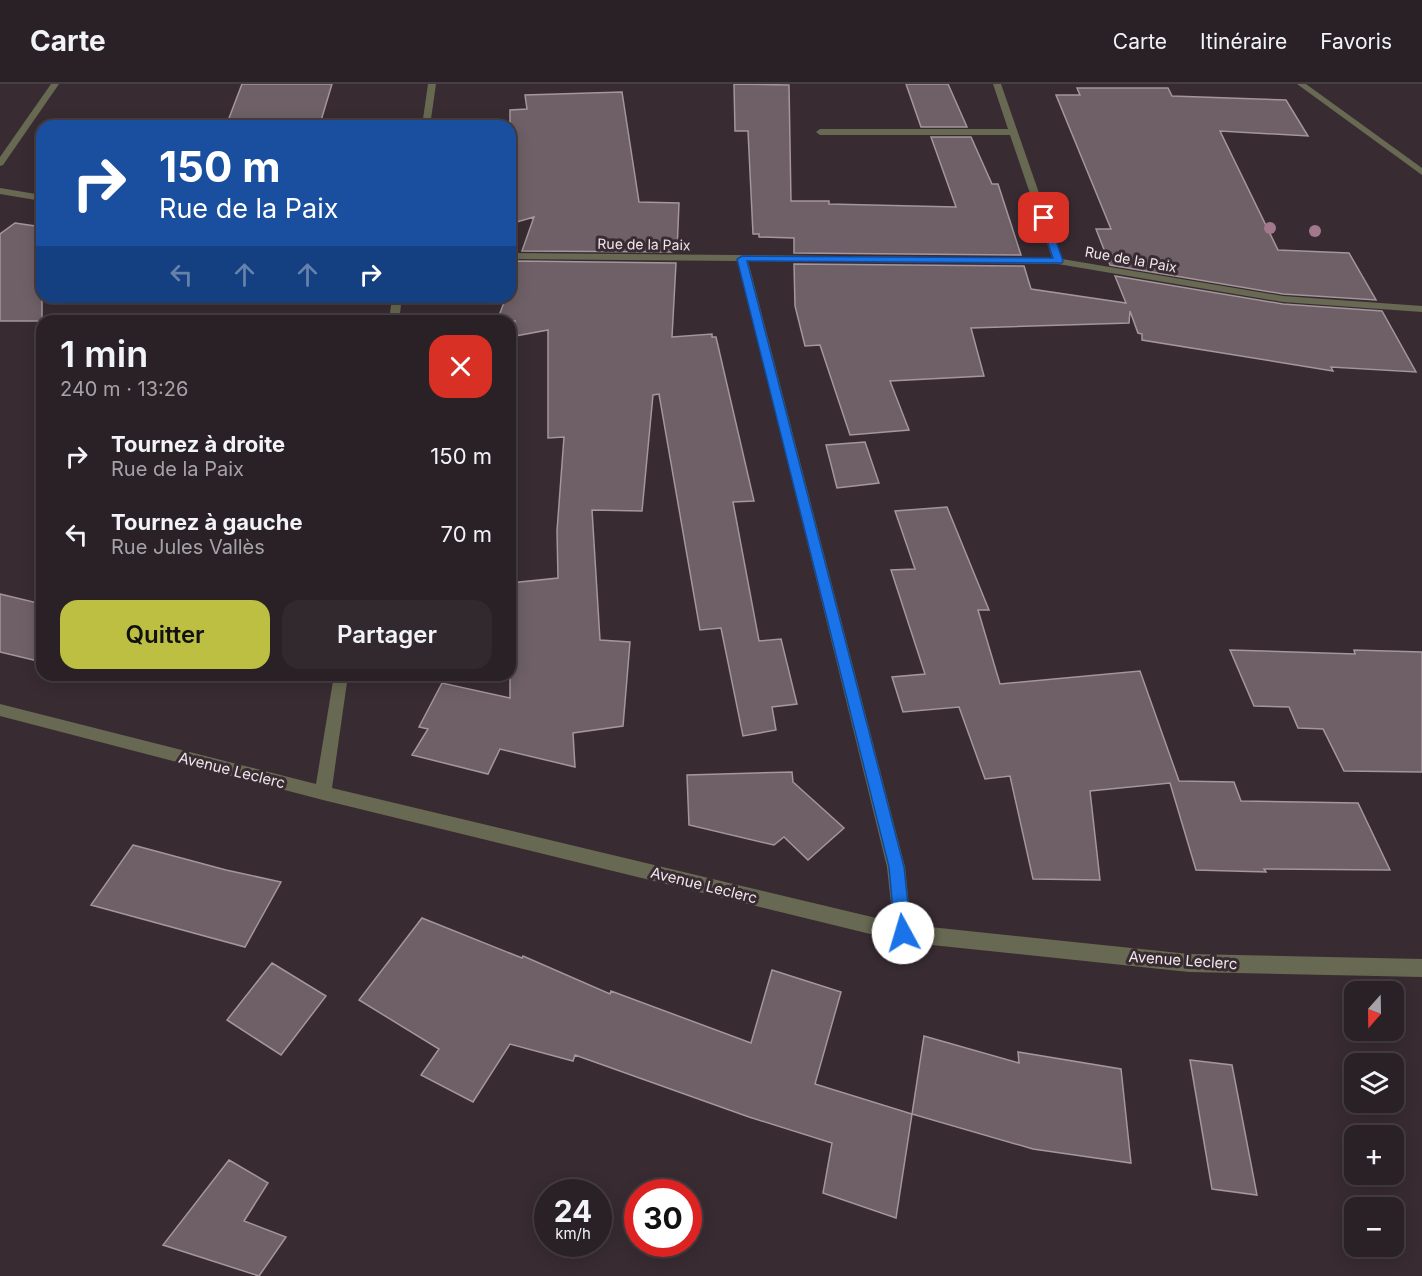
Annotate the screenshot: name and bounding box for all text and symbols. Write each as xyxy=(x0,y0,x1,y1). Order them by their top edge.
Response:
text: Carte xyxy=(30,24,106,58)
text: Carte xyxy=(1113,29,1167,54)
text: Itinéraire xyxy=(1200,29,1287,54)
text: Favoris xyxy=(1320,29,1392,54)
text: 150 m xyxy=(159,141,281,192)
icon: right xyxy=(60,144,138,222)
text: Rue de la Paix xyxy=(159,192,339,225)
pin xyxy=(1018,192,1069,243)
icon: arrive xyxy=(1027,201,1060,234)
street label: Rue de la Paix xyxy=(597,235,691,253)
street label: Rue de la Paix xyxy=(1084,243,1179,276)
icon: left xyxy=(165,258,198,291)
icon: ahead xyxy=(228,258,261,291)
icon: ahead xyxy=(291,258,324,291)
icon: right xyxy=(354,258,387,291)
text: 1 min xyxy=(60,332,148,376)
button: close xyxy=(429,335,492,398)
text: 240 m · 13:26 xyxy=(60,377,188,401)
text: Tournez à droite xyxy=(111,431,285,457)
icon: right xyxy=(60,440,93,473)
text: 150 m xyxy=(430,443,492,469)
text: Rue de la Paix xyxy=(111,457,244,481)
text: Tournez à gauche xyxy=(111,509,303,535)
icon: left xyxy=(60,518,93,551)
text: 70 m xyxy=(441,521,492,547)
text: Rue Jules Vallès xyxy=(111,535,265,559)
button: Quitter xyxy=(60,600,270,669)
button: Partager xyxy=(282,600,492,669)
street label: Avenue Leclerc xyxy=(177,748,287,792)
street label: Avenue Leclerc xyxy=(649,863,759,907)
position arrow xyxy=(871,901,935,965)
street label: Avenue Leclerc xyxy=(1128,947,1238,973)
north arrow xyxy=(1344,981,1404,1041)
map controls xyxy=(1344,981,1404,1257)
button: layers xyxy=(1344,1053,1404,1113)
button: + xyxy=(1344,1125,1404,1185)
speed limit sign: 30 xyxy=(624,1179,702,1257)
text: 24 xyxy=(554,1193,592,1229)
button: − xyxy=(1344,1197,1404,1257)
text: km/h xyxy=(555,1224,591,1243)

